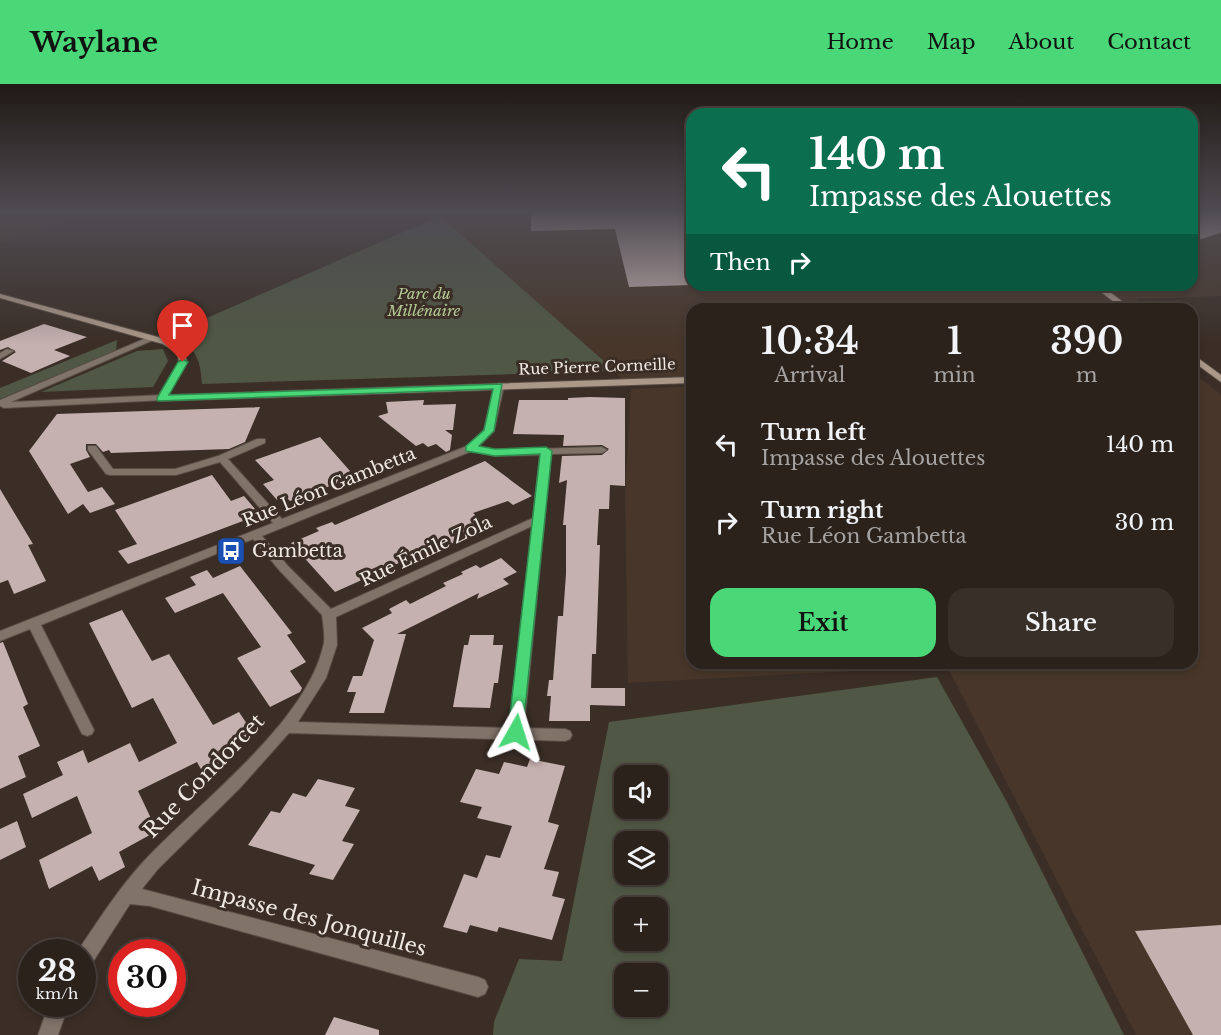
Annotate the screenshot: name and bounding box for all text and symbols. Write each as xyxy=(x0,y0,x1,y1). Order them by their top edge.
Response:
text: Waylane xyxy=(30,25,158,60)
text: Home xyxy=(827,29,894,55)
text: Map xyxy=(927,29,975,55)
text: About xyxy=(1008,29,1074,55)
text: Contact xyxy=(1107,29,1191,55)
text: 140 m xyxy=(809,128,945,180)
icon: left xyxy=(710,132,788,210)
text: Impasse des Alouettes xyxy=(809,180,1112,213)
icon: right xyxy=(783,246,816,279)
text: Then xyxy=(710,249,771,276)
park label: Parc du Millénaire xyxy=(387,284,461,320)
pin xyxy=(157,300,208,362)
icon: arrive xyxy=(166,309,199,342)
text: 10:34 xyxy=(761,319,859,364)
text: 1 xyxy=(947,319,962,364)
text: 390 xyxy=(1050,319,1123,364)
street label: Rue Pierre Corneille xyxy=(518,354,676,379)
text: Arrival xyxy=(774,363,845,387)
text: min xyxy=(934,363,976,387)
text: m xyxy=(1076,363,1098,387)
text: Turn left xyxy=(761,419,866,446)
icon: left xyxy=(710,428,743,461)
text: 140 m xyxy=(1106,431,1174,458)
street label: Rue Léon Gambetta xyxy=(239,442,419,532)
text: Impasse des Alouettes xyxy=(761,446,985,470)
text: Turn right xyxy=(761,497,883,524)
icon: right xyxy=(710,506,743,539)
text: 30 m xyxy=(1115,509,1174,536)
street label: Rue Émile Zola xyxy=(356,510,495,591)
text: Rue Léon Gambetta xyxy=(761,524,967,548)
bus stop icon: Gambetta xyxy=(215,535,247,567)
place label: Gambetta xyxy=(252,540,343,562)
button: Exit xyxy=(710,588,936,657)
button: Share xyxy=(948,588,1174,657)
position arrow xyxy=(484,700,548,764)
street label: Rue Condorcet xyxy=(138,708,270,844)
map controls xyxy=(614,765,668,1017)
button: sound xyxy=(614,765,668,819)
button: layers xyxy=(614,831,668,885)
street label: Impasse des Jonquilles xyxy=(189,874,429,962)
button: + xyxy=(614,897,668,951)
speed limit sign: 30 xyxy=(108,939,186,1017)
text: 28 xyxy=(38,952,76,989)
button: − xyxy=(614,963,668,1017)
text: km/h xyxy=(36,984,78,1003)

